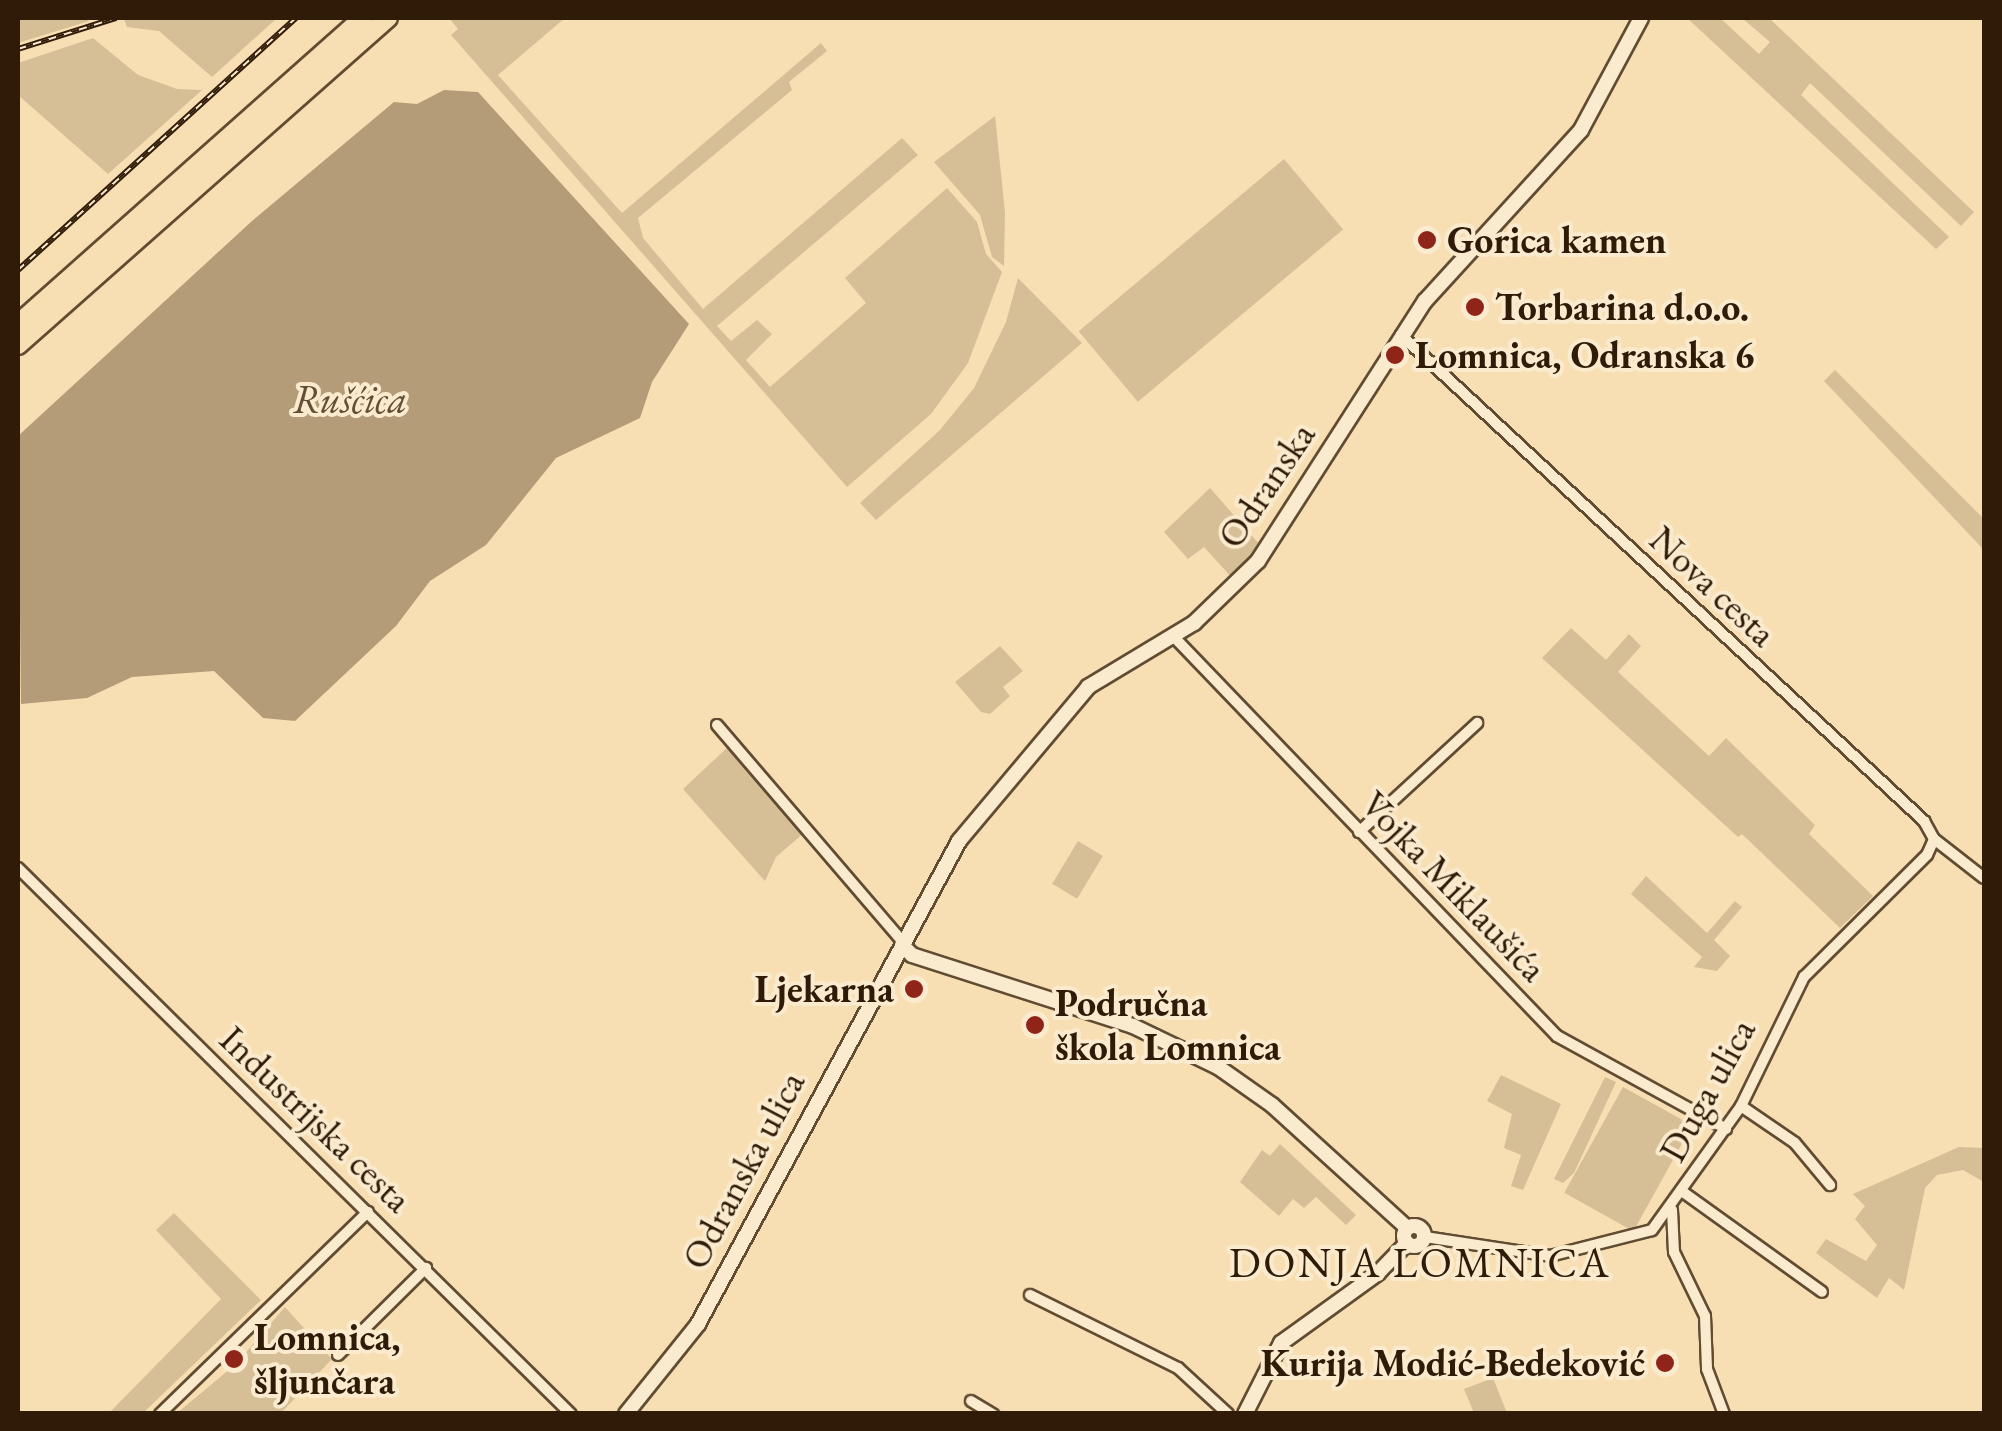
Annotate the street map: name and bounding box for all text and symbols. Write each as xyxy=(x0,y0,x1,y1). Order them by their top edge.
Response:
place label: Gorica kamen xyxy=(1447,217,1666,263)
marker: Gorica kamen xyxy=(1416,229,1438,251)
place label: Torbarina d.o.o. xyxy=(1495,284,1749,330)
marker: Torbarina d.o.o. xyxy=(1464,296,1486,318)
place label: Lomnica, Odranska 6 xyxy=(1415,332,1754,378)
marker: Lomnica, Odranska 6 xyxy=(1384,344,1406,366)
water label: Rušćica xyxy=(293,375,407,423)
street label: Odranska xyxy=(1208,414,1324,556)
street label: Nova cesta xyxy=(1640,516,1786,656)
street label: Vojka Miklaušića xyxy=(1352,781,1556,991)
place label: Ljekarna xyxy=(755,966,894,1012)
marker: Ljekarna xyxy=(903,978,925,1000)
place label: Područna škola Lomnica xyxy=(1055,980,1281,1070)
street label: Duga ulica xyxy=(1649,1011,1765,1169)
marker: Područna škola Lomnica xyxy=(1024,1014,1046,1036)
street label: Industrijska cesta xyxy=(211,1016,421,1222)
street label: Odranska ulica xyxy=(672,1063,814,1277)
district label: DONJA LOMNICA xyxy=(1229,1238,1611,1288)
place label: Lomnica, šljunčara xyxy=(254,1314,400,1404)
place label: Kurija Modić-Bedeković xyxy=(1261,1340,1645,1386)
marker: Lomnica, šljunčara xyxy=(223,1348,245,1370)
marker: Kurija Modić-Bedeković xyxy=(1654,1352,1676,1374)

